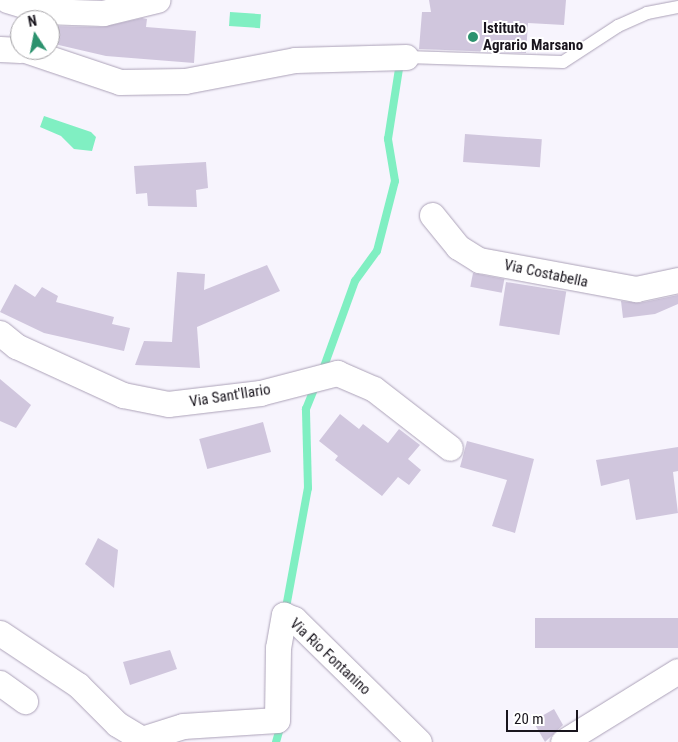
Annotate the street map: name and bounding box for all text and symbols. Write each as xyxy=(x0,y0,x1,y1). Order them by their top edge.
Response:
north arrow xyxy=(10,10,60,60)
text: N xyxy=(27,13,38,30)
place label: Istituto Agrario Marsano xyxy=(483,19,583,54)
marker: Istituto Agrario Marsano xyxy=(467,31,479,43)
street label: Via Costabella xyxy=(502,256,590,292)
street label: Via Sant'Ilario xyxy=(188,381,272,411)
street label: Via Rio Fontanino xyxy=(286,615,374,699)
scale bar xyxy=(508,700,580,732)
text: 20 m xyxy=(514,710,544,728)

